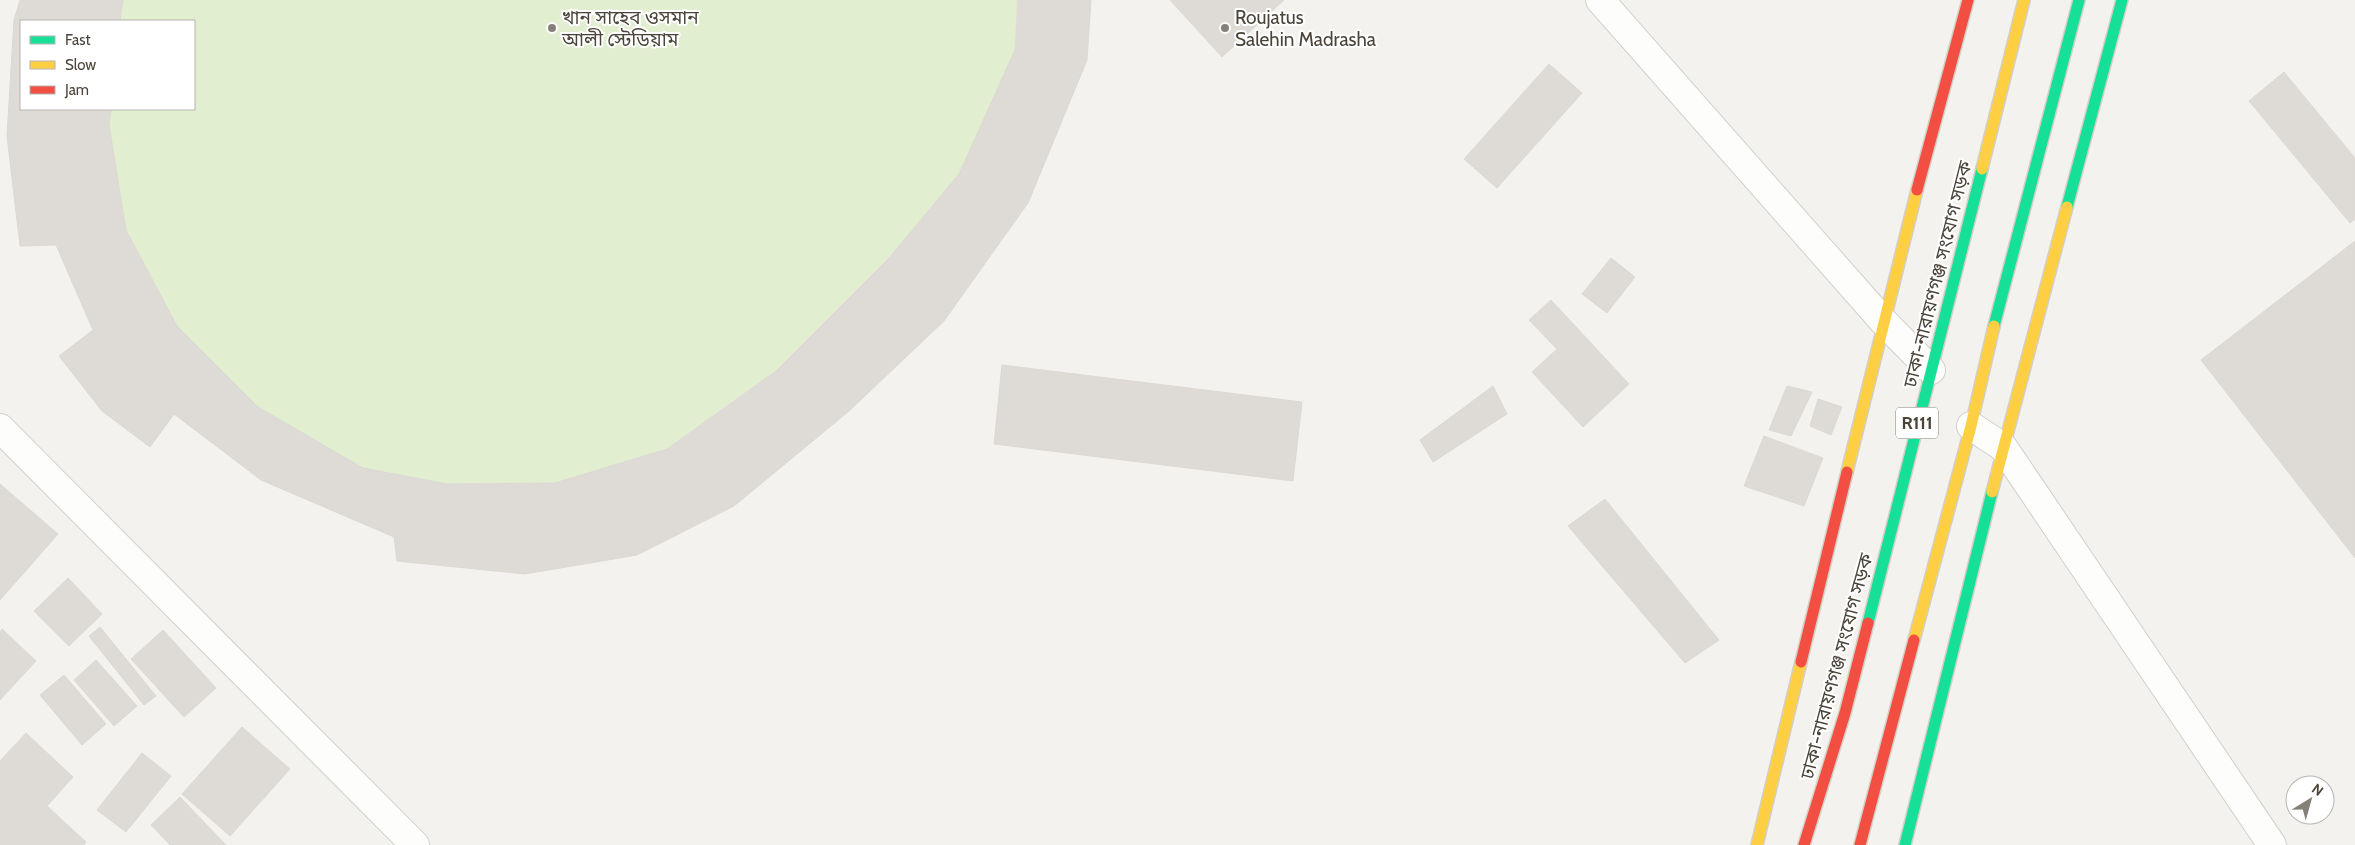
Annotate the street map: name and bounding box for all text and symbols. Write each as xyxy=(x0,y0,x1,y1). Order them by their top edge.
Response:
place label: খান সাহেব ওসমান আলী স্টেডিয়াম xyxy=(561,6,699,51)
place label: Roujatus Salehin Madrasha xyxy=(1235,6,1376,51)
legend xyxy=(20,20,195,110)
marker: খান সাহেব ওসমান আলী স্টেডিয়াম xyxy=(546,22,558,34)
marker: Roujatus Salehin Madrasha xyxy=(1219,22,1231,34)
text: Fast xyxy=(65,31,90,49)
text: Slow xyxy=(65,56,96,74)
text: Jam xyxy=(64,81,89,99)
street label: ঢাকা-নারায়ণগঞ্জ সংযোগ সড়ক xyxy=(1898,158,1977,391)
road number: R111 xyxy=(1896,408,1938,438)
street label: ঢাকা-নারায়ণগঞ্জ সংযোগ সড়ক xyxy=(1795,550,1878,782)
north arrow xyxy=(2285,775,2335,825)
text: N xyxy=(2308,779,2327,800)

